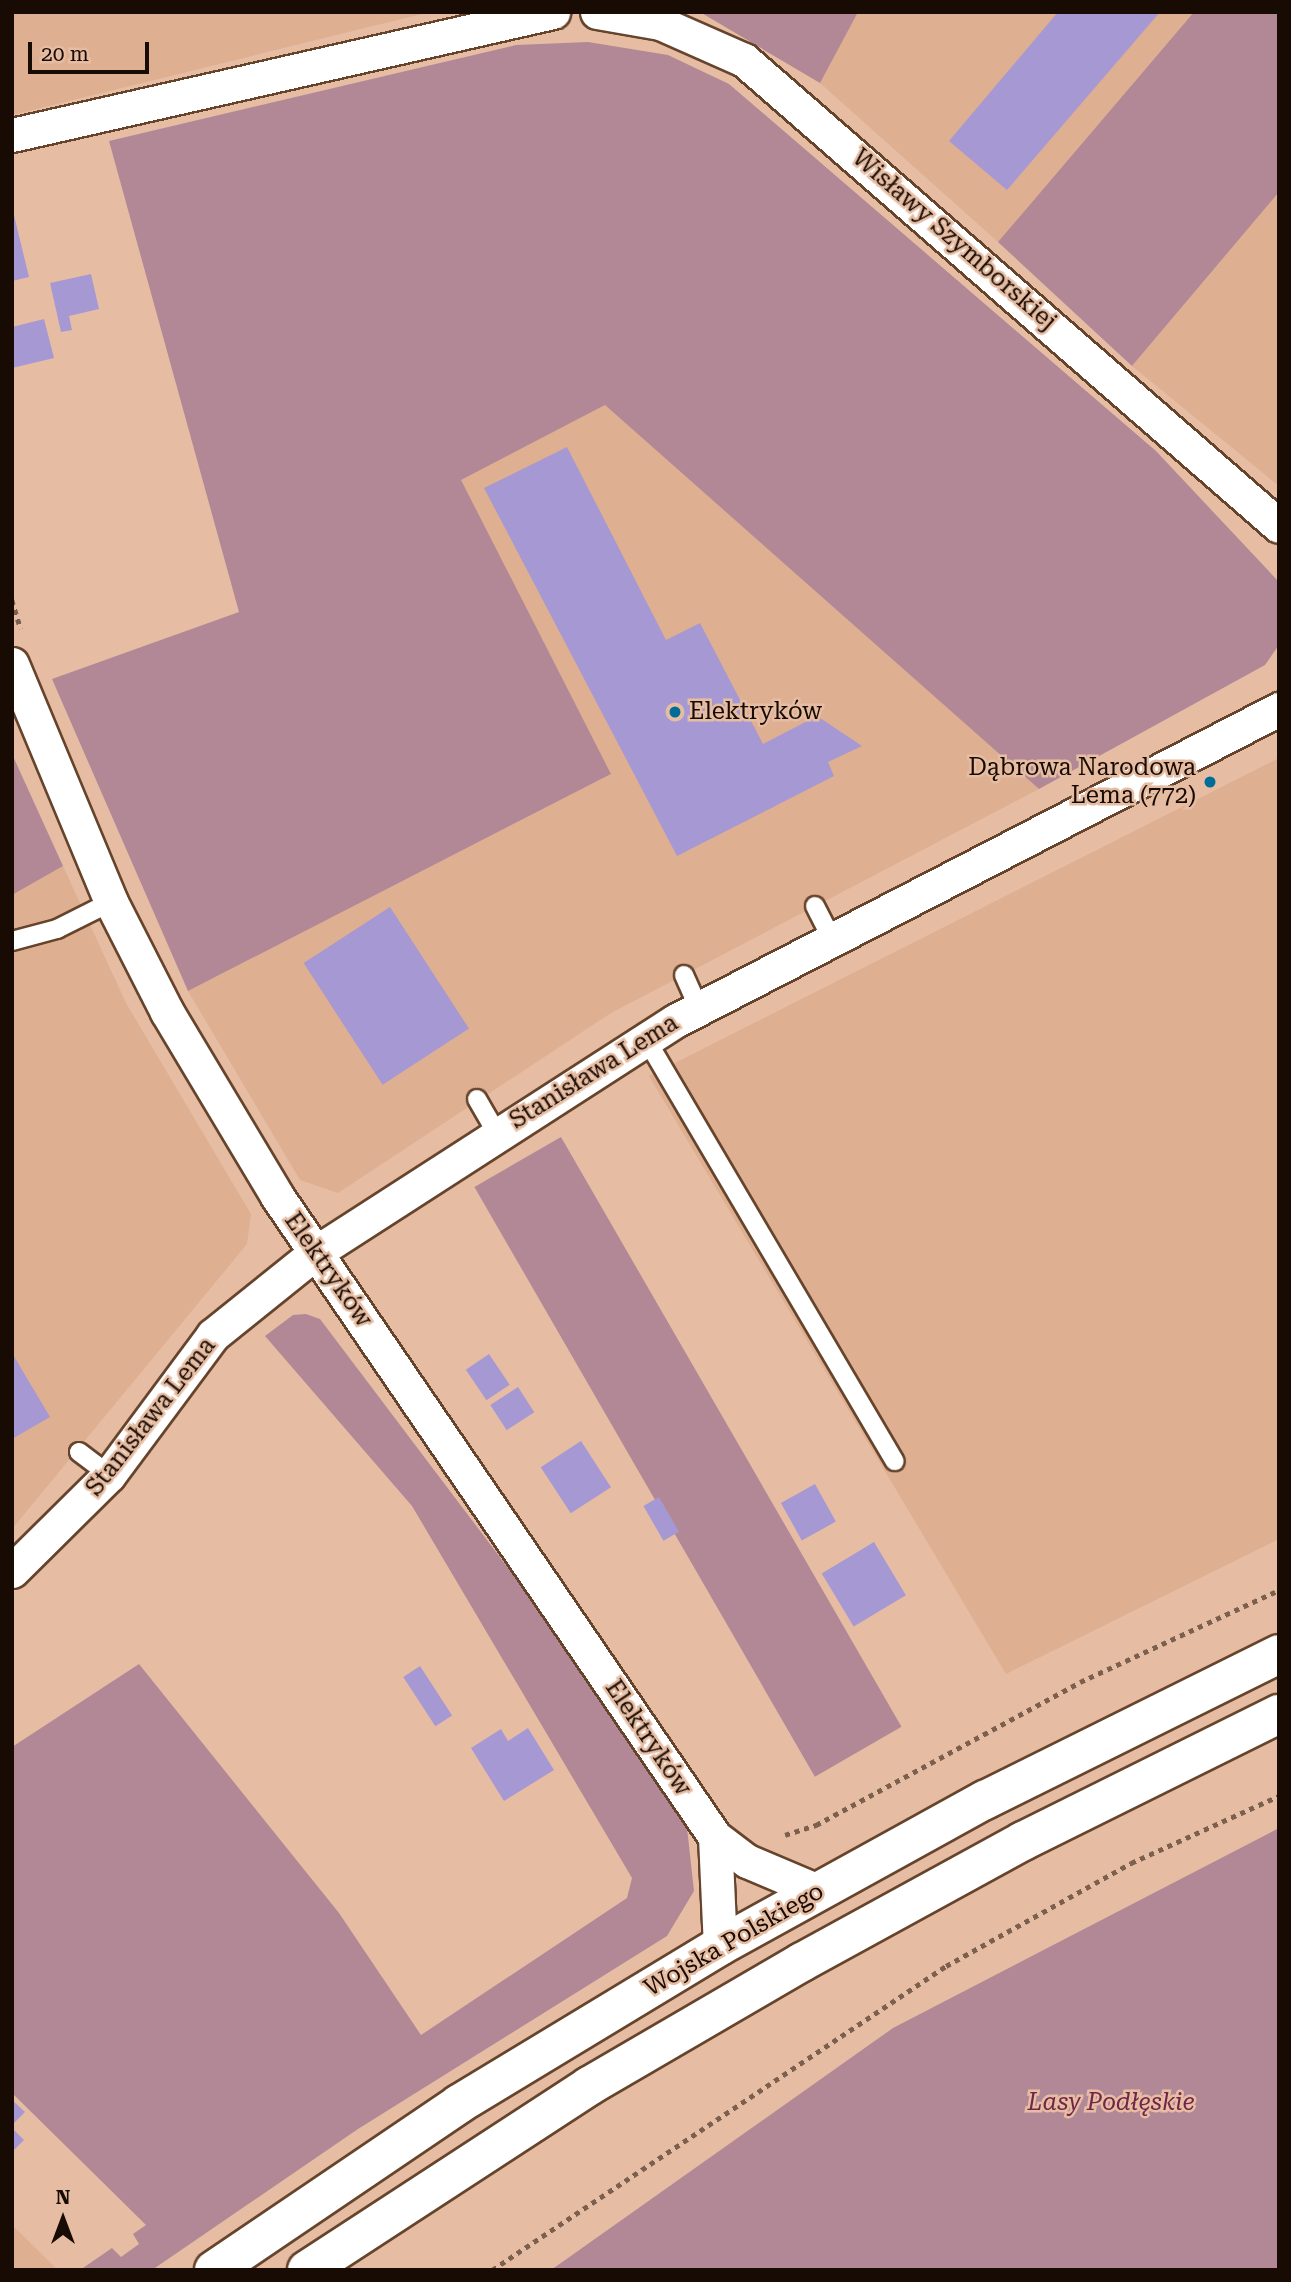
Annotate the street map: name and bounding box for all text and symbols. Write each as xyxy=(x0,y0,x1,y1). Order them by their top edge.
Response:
scale bar xyxy=(32,28,152,72)
text: 20 m xyxy=(41,42,89,66)
street label: Wisławy Szymborskiej xyxy=(846,143,1062,337)
place label: Elektryków xyxy=(689,698,822,726)
marker: Elektryków xyxy=(667,704,683,720)
place label: Dąbrowa Narodowa Lema (772) xyxy=(968,754,1196,810)
marker: Dąbrowa Narodowa Lema (772) xyxy=(1202,774,1218,790)
street label: Stanisława Lema xyxy=(504,1009,684,1135)
street label: Elektryków xyxy=(278,1207,378,1333)
street label: Stanisława Lema xyxy=(80,1332,222,1502)
street label: Elektryków xyxy=(599,1675,697,1801)
street label: Wojska Polskiego xyxy=(639,1877,829,2003)
park label: Lasy Podłęskie xyxy=(1027,2089,1195,2117)
north arrow xyxy=(28,2184,98,2254)
text: N xyxy=(56,2186,70,2209)

